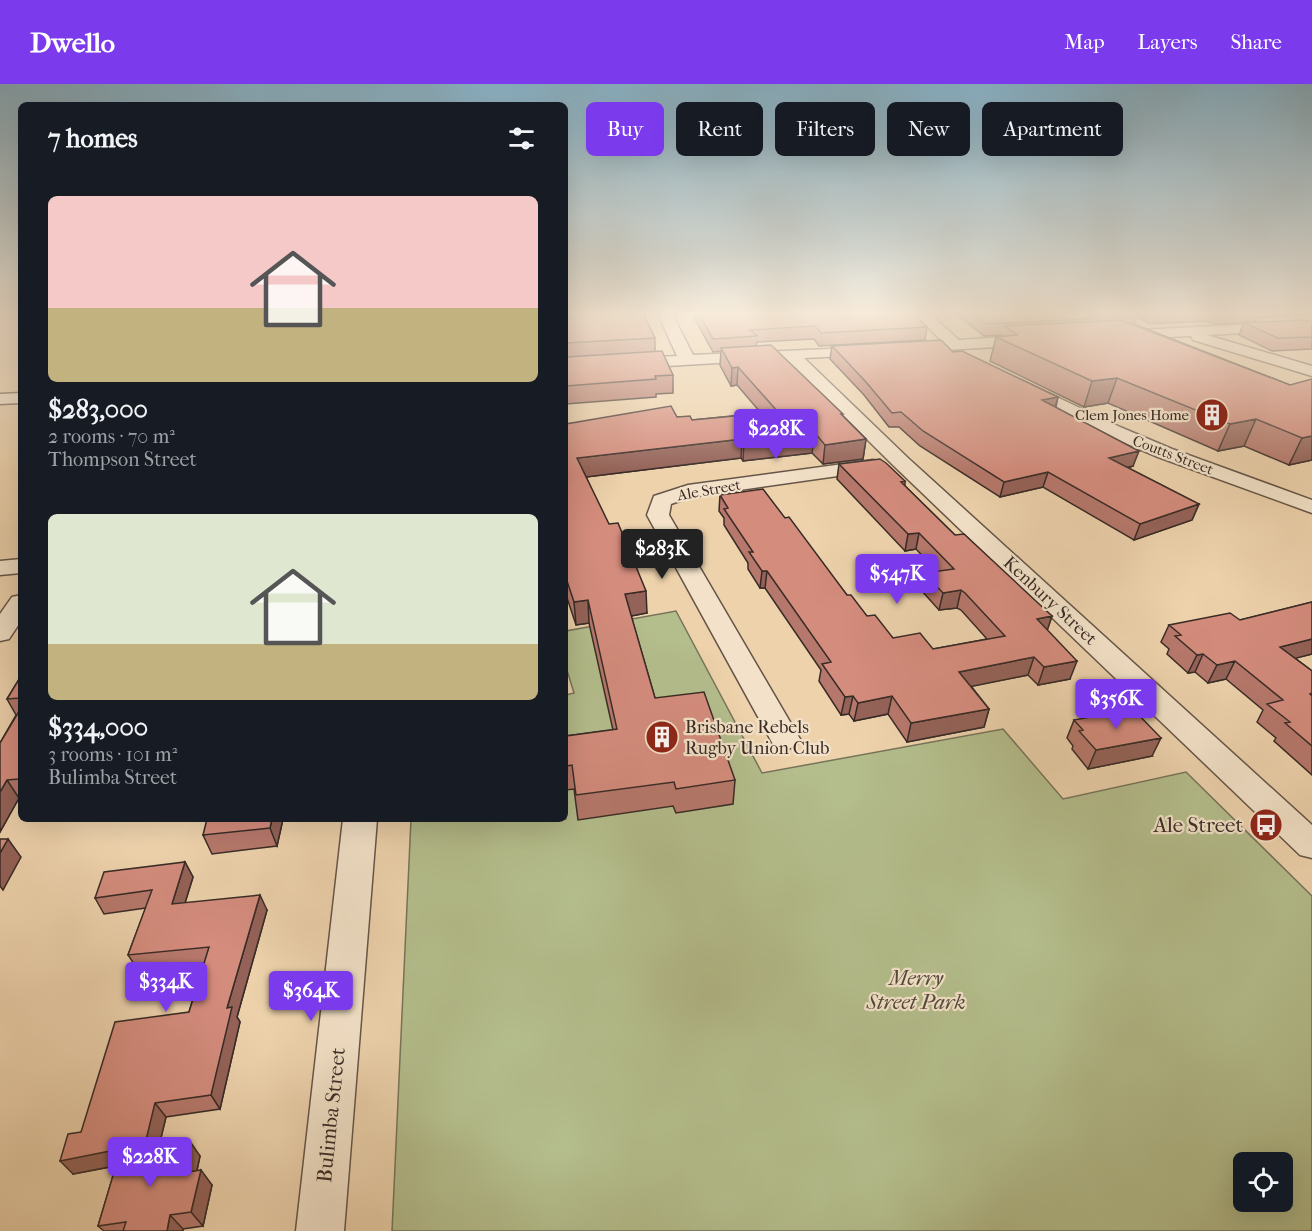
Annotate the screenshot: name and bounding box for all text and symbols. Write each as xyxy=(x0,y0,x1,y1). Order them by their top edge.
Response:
text: Dwello xyxy=(30,26,115,59)
text: Map xyxy=(1064,30,1105,54)
text: Layers xyxy=(1138,30,1197,54)
text: Share xyxy=(1230,30,1282,54)
chip: Buy xyxy=(586,102,664,156)
chip: Rent xyxy=(676,102,763,156)
chip: Filters xyxy=(775,102,875,156)
chip: New xyxy=(887,102,970,156)
chip: Apartment xyxy=(982,102,1123,156)
icon: filters xyxy=(505,122,538,155)
text: 7 homes xyxy=(48,123,138,154)
icon: home xyxy=(239,235,347,343)
text: $283,000 xyxy=(48,394,148,425)
building icon: Clem Jones Home xyxy=(1194,397,1230,433)
place label: Clem Jones Home xyxy=(1075,406,1190,424)
pin: $228K xyxy=(734,409,818,460)
text: $228K xyxy=(748,417,804,440)
text: 2 rooms · 70 m² xyxy=(48,425,175,448)
street label: Coutts Street xyxy=(1130,431,1217,479)
text: Thompson Street xyxy=(48,448,197,471)
street label: Ale Street xyxy=(675,475,743,505)
pin: $283K xyxy=(620,529,704,580)
text: $283K xyxy=(635,537,689,560)
street label: Kenbury Street xyxy=(999,552,1102,650)
icon: home xyxy=(239,553,347,661)
pin: $547K xyxy=(855,554,939,605)
text: $547K xyxy=(869,562,925,585)
pin: $356K xyxy=(1074,679,1158,730)
text: $356K xyxy=(1089,687,1143,710)
text: $334,000 xyxy=(48,712,148,743)
place label: Brisbane Rebels Rugby Union Club xyxy=(685,717,829,759)
building icon: Brisbane Rebels Rugby Union Club xyxy=(644,719,680,755)
text: 3 rooms · 101 m² xyxy=(48,743,177,766)
text: Bulimba Street xyxy=(48,766,177,789)
bus stop icon: Ale Street xyxy=(1248,807,1284,843)
place label: Ale Street xyxy=(1152,813,1244,837)
pin: $334K xyxy=(124,962,208,1013)
park label: Merry Street Park xyxy=(866,966,965,1014)
text: $334K xyxy=(139,970,193,993)
pin: $364K xyxy=(269,971,353,1022)
text: $364K xyxy=(283,979,339,1002)
street label: Bulimba Street xyxy=(312,1046,350,1184)
pin: $228K xyxy=(108,1137,192,1188)
text: $228K xyxy=(122,1145,178,1168)
map controls xyxy=(1233,1152,1293,1212)
button: locate xyxy=(1233,1152,1293,1212)

